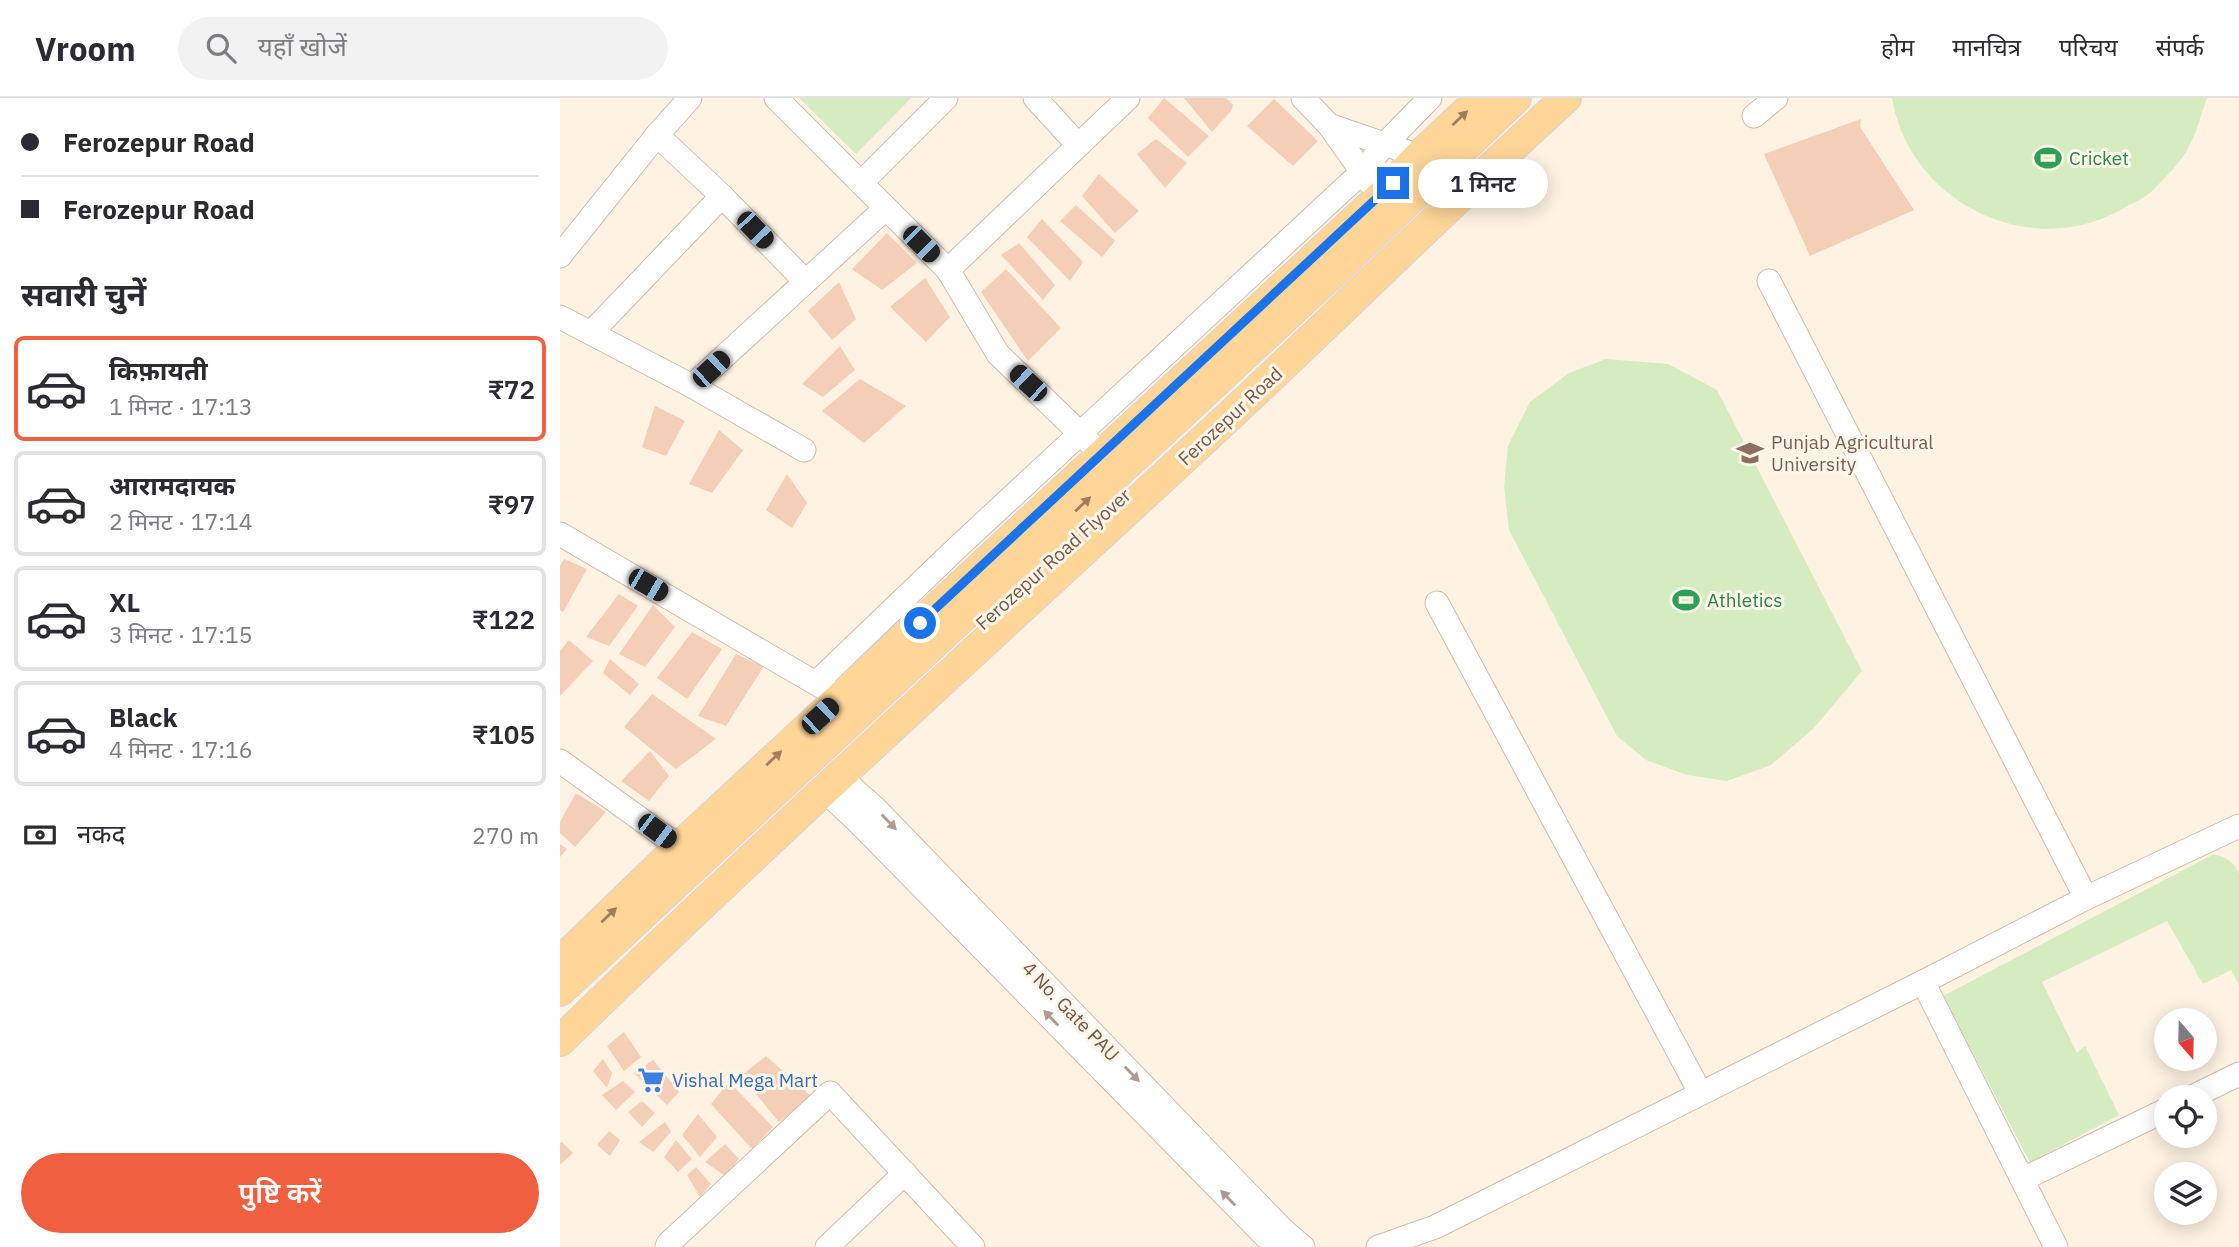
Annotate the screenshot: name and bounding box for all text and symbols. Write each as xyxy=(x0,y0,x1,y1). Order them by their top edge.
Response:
search box xyxy=(178,17,668,80)
text: Vroom xyxy=(35,27,136,70)
icon: search xyxy=(202,29,240,67)
text: यहाँ खोजें xyxy=(258,29,347,63)
text: होम xyxy=(1881,31,1914,63)
text: मानचित्र xyxy=(1952,31,2021,63)
text: परिचय xyxy=(2059,31,2118,63)
text: संपर्क xyxy=(2156,31,2204,63)
one-way arrow xyxy=(1451,110,1468,127)
text: Ferozepur Road xyxy=(63,125,255,159)
sports icon: Cricket xyxy=(2033,143,2063,173)
place label: Cricket xyxy=(2069,146,2129,170)
callout: 1 मिनट xyxy=(1418,158,1547,208)
route end xyxy=(1377,167,1409,199)
text: 1 मिनट xyxy=(1450,168,1516,198)
text: Ferozepur Road xyxy=(63,192,255,226)
car xyxy=(733,208,778,252)
car xyxy=(899,222,944,266)
text: सवारी चुनें xyxy=(21,273,146,315)
car xyxy=(689,347,734,391)
text: किफ़ायती xyxy=(109,353,208,387)
icon: car xyxy=(25,357,88,420)
car xyxy=(1006,361,1051,405)
street label: Ferozepur Road xyxy=(1173,362,1287,470)
text: ₹72 xyxy=(488,372,535,406)
text: 1 मिनट · 17:13 xyxy=(109,391,253,421)
place label: Punjab Agricultural University xyxy=(1771,430,1934,476)
school or university icon: Punjab Agricultural University xyxy=(1735,438,1765,468)
text: आरामदायक xyxy=(109,468,235,502)
icon: car xyxy=(25,472,88,535)
street label: Ferozepur Road Flyover xyxy=(970,483,1136,635)
text: ₹97 xyxy=(488,487,535,521)
one-way arrow xyxy=(1074,497,1091,513)
text: 2 मिनट · 17:14 xyxy=(109,506,253,536)
car xyxy=(625,565,672,605)
text: XL xyxy=(109,585,140,619)
sports icon: Athletics xyxy=(1671,585,1701,615)
icon: car xyxy=(25,587,88,650)
place label: Athletics xyxy=(1707,588,1782,612)
text: ₹122 xyxy=(472,602,535,636)
route start xyxy=(904,607,936,639)
text: 3 मिनट · 17:15 xyxy=(109,619,253,649)
car xyxy=(798,694,843,738)
text: Black xyxy=(109,700,177,734)
icon: car xyxy=(25,702,88,765)
text: ₹105 xyxy=(472,717,535,751)
text: 4 मिनट · 17:16 xyxy=(109,734,253,764)
one-way arrow xyxy=(765,751,782,767)
car xyxy=(634,810,681,852)
one-way arrow xyxy=(880,813,896,830)
icon: cash xyxy=(21,816,59,854)
text: नकद xyxy=(77,816,125,850)
text: 270 m xyxy=(472,820,539,850)
one-way arrow xyxy=(600,907,617,923)
street label: 4 No. Gate PAU xyxy=(1017,956,1125,1066)
north arrow xyxy=(2154,1008,2217,1071)
map controls xyxy=(2154,1008,2217,1225)
one-way arrow xyxy=(1043,1010,1060,1027)
supermarket icon: Vishal Mega Mart xyxy=(636,1065,666,1095)
one-way arrow xyxy=(1123,1065,1140,1082)
place label: Vishal Mega Mart xyxy=(672,1068,818,1092)
button: locate xyxy=(2154,1085,2217,1148)
button: पुष्टि करें xyxy=(21,1153,539,1233)
button: layers xyxy=(2154,1162,2217,1225)
one-way arrow xyxy=(1220,1190,1236,1206)

